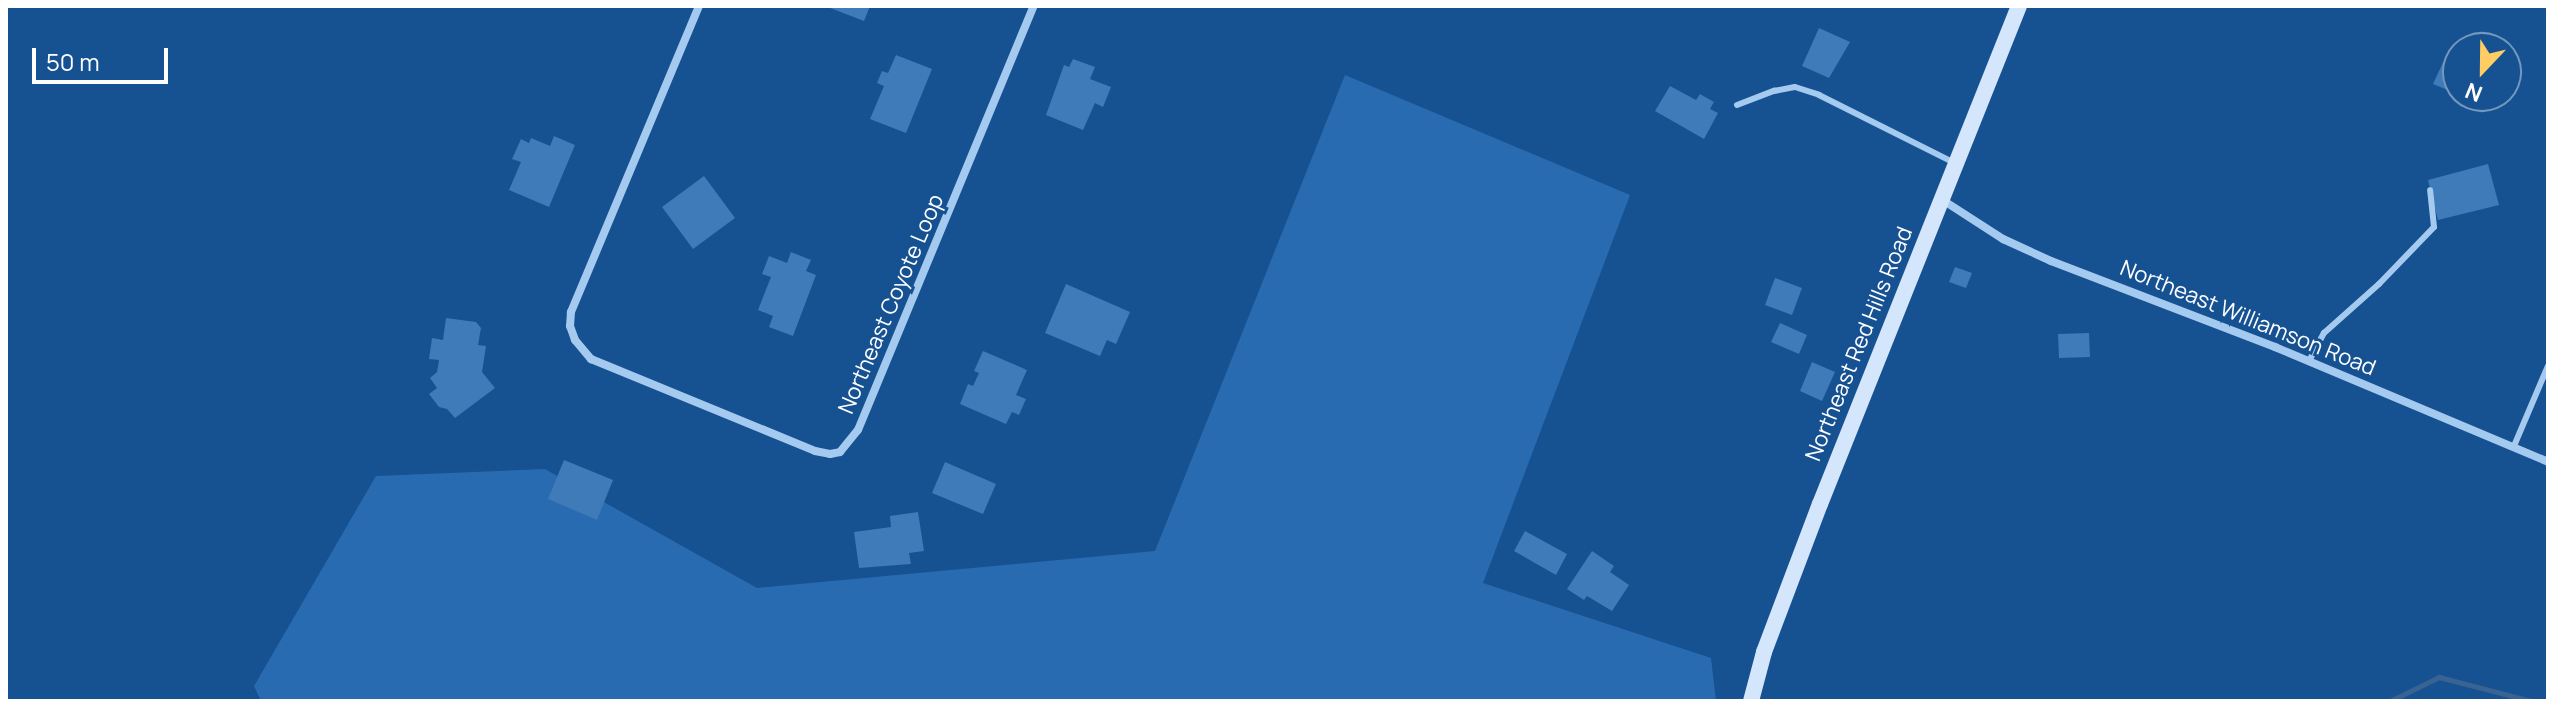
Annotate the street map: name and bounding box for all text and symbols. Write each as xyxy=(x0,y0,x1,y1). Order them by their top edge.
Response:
scale bar xyxy=(36,32,172,82)
north arrow xyxy=(2442,32,2522,112)
text: 50 m xyxy=(46,45,100,78)
text: N xyxy=(2461,76,2487,109)
street label: Northeast Coyote Loop xyxy=(833,190,949,418)
street label: Northeast Red Hills Road xyxy=(1800,223,1918,465)
street label: Northeast Williamson Road xyxy=(2116,255,2380,381)

